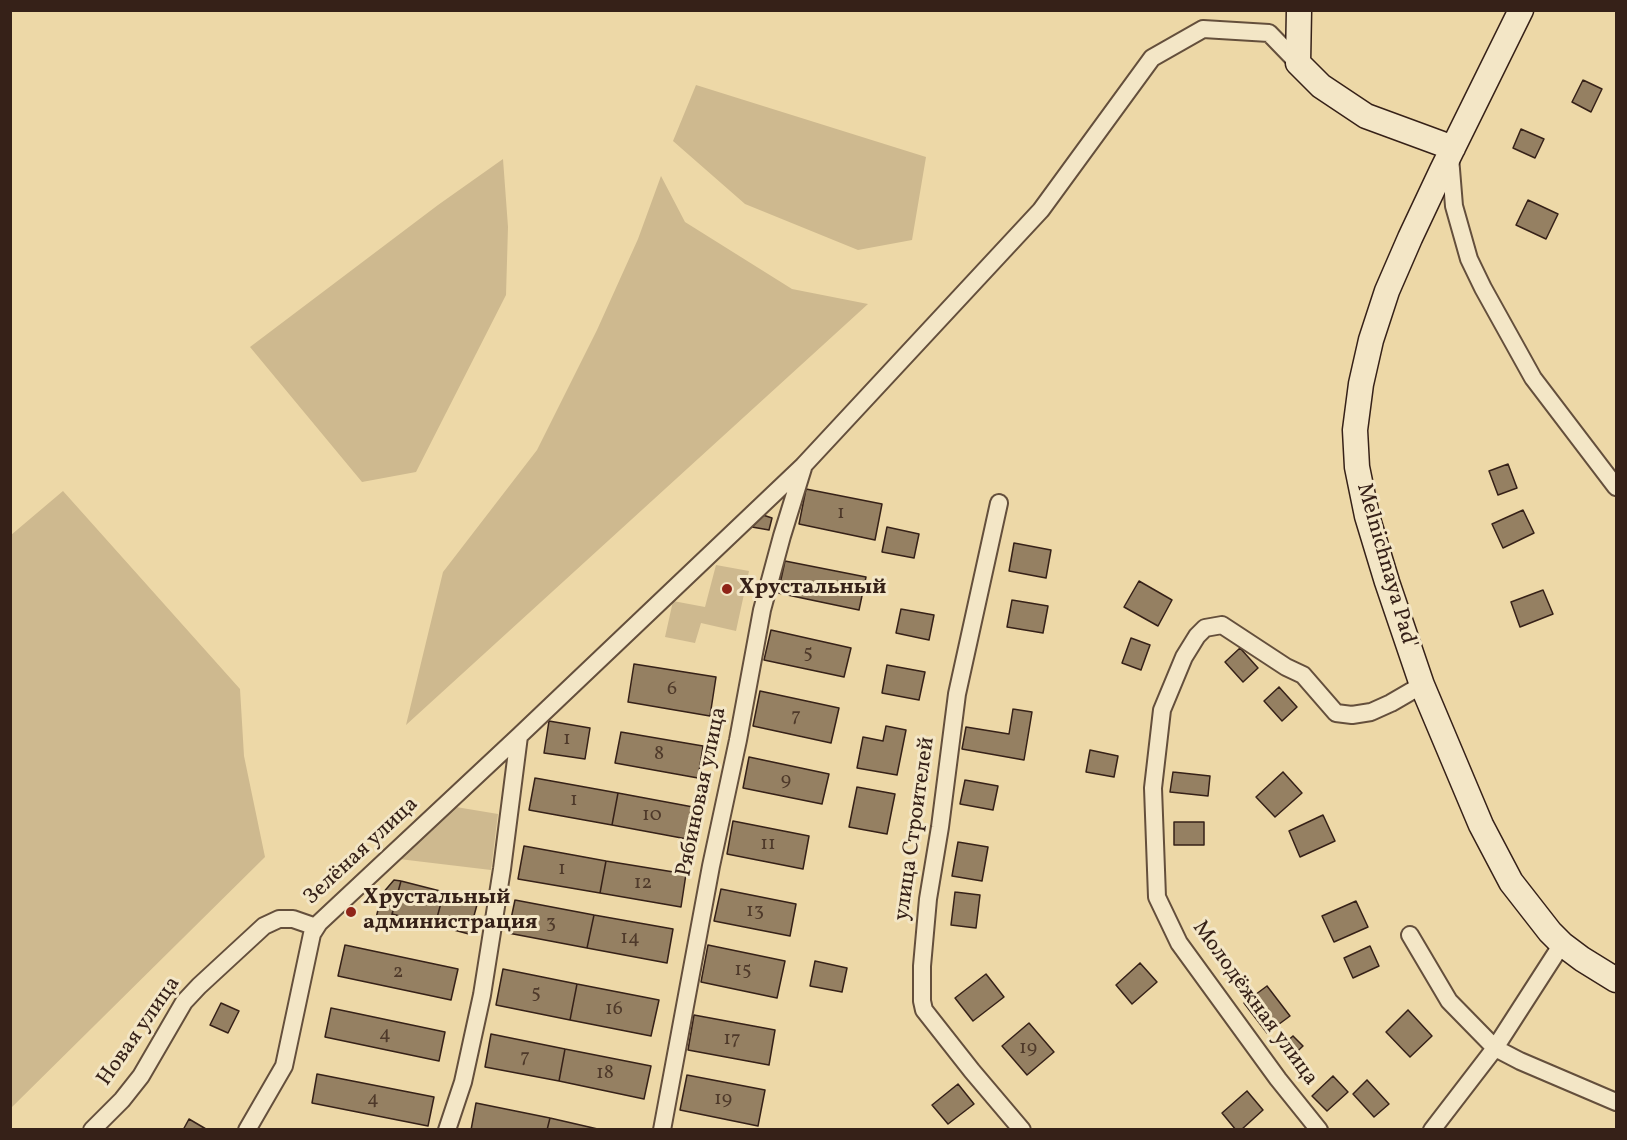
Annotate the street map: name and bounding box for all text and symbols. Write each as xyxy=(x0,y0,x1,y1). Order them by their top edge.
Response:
street label: Melnichnaya Pad' xyxy=(1349,480,1421,652)
house number: 1 xyxy=(837,502,845,526)
place label: Хрустальный xyxy=(739,576,886,602)
marker: Хрустальный xyxy=(720,582,734,596)
house number: 5 xyxy=(803,642,813,666)
house number: 6 xyxy=(667,678,677,702)
street label: Рябиновая улица xyxy=(672,705,734,879)
house number: 7 xyxy=(791,705,801,729)
house number: 1 xyxy=(563,728,571,752)
street label: улица Строителей xyxy=(890,735,942,923)
house number: 8 xyxy=(654,743,664,767)
house number: 9 xyxy=(781,769,791,793)
house number: 1 xyxy=(570,789,578,813)
street label: Зелёная улица xyxy=(299,792,425,912)
house number: 10 xyxy=(642,804,662,828)
house number: 11 xyxy=(760,833,776,857)
house number: 1 xyxy=(558,858,566,882)
house number: 12 xyxy=(634,872,652,896)
place label: Хрустальный администрация xyxy=(363,886,538,938)
house number: 13 xyxy=(746,900,764,924)
marker: Хрустальный администрация xyxy=(344,905,358,919)
house number: 3 xyxy=(546,912,556,936)
street label: Молодёжная улица xyxy=(1185,916,1323,1092)
house number: 14 xyxy=(620,927,640,951)
house number: 15 xyxy=(734,959,752,983)
house number: 2 xyxy=(393,961,403,985)
street label: Новая улица xyxy=(93,972,187,1092)
house number: 5 xyxy=(531,982,541,1006)
house number: 16 xyxy=(605,998,623,1022)
house number: 4 xyxy=(379,1023,391,1047)
house number: 17 xyxy=(723,1028,741,1052)
house number: 19 xyxy=(1019,1037,1037,1061)
house number: 7 xyxy=(520,1046,530,1070)
house number: 18 xyxy=(596,1062,614,1086)
house number: 4 xyxy=(367,1088,379,1112)
house number: 19 xyxy=(714,1088,732,1112)

